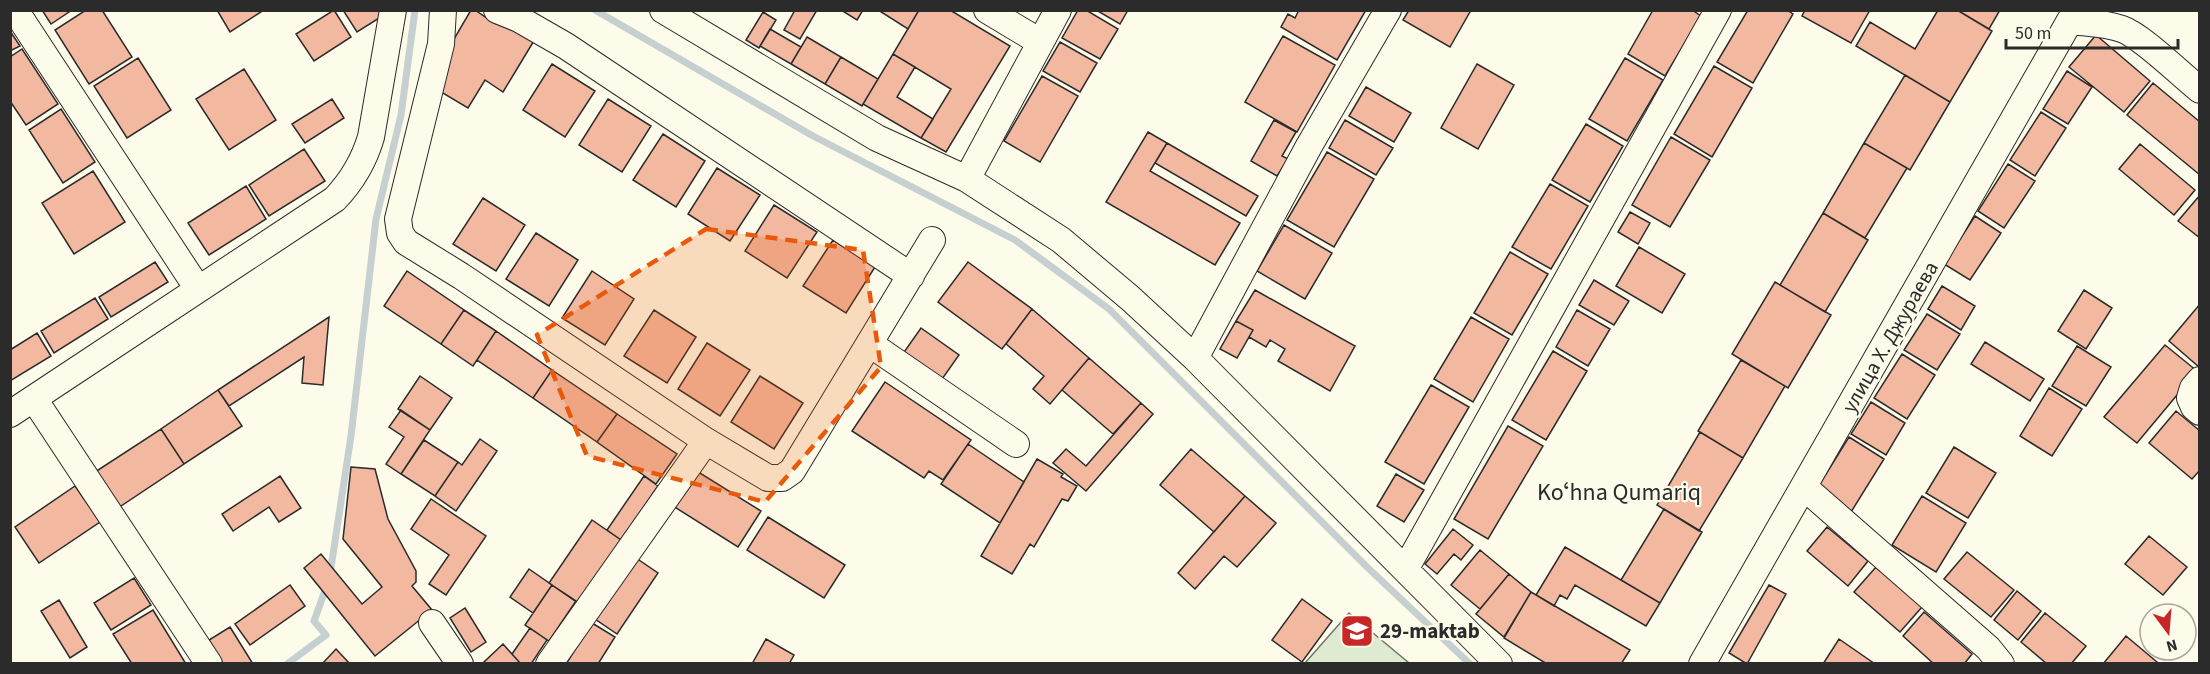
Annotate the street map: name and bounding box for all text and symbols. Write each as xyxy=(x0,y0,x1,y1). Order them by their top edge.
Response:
scale bar xyxy=(2006,12,2178,50)
text: 50 m xyxy=(2015,21,2051,46)
street label: улица Х. Джураева xyxy=(1834,256,1946,418)
district label: Koʻhna Qumariq xyxy=(1537,475,1701,510)
north arrow xyxy=(2138,602,2198,662)
school or university icon: 29-maktab xyxy=(1339,613,1375,649)
place label: 29-maktab xyxy=(1380,616,1480,646)
text: N xyxy=(2164,633,2180,657)

